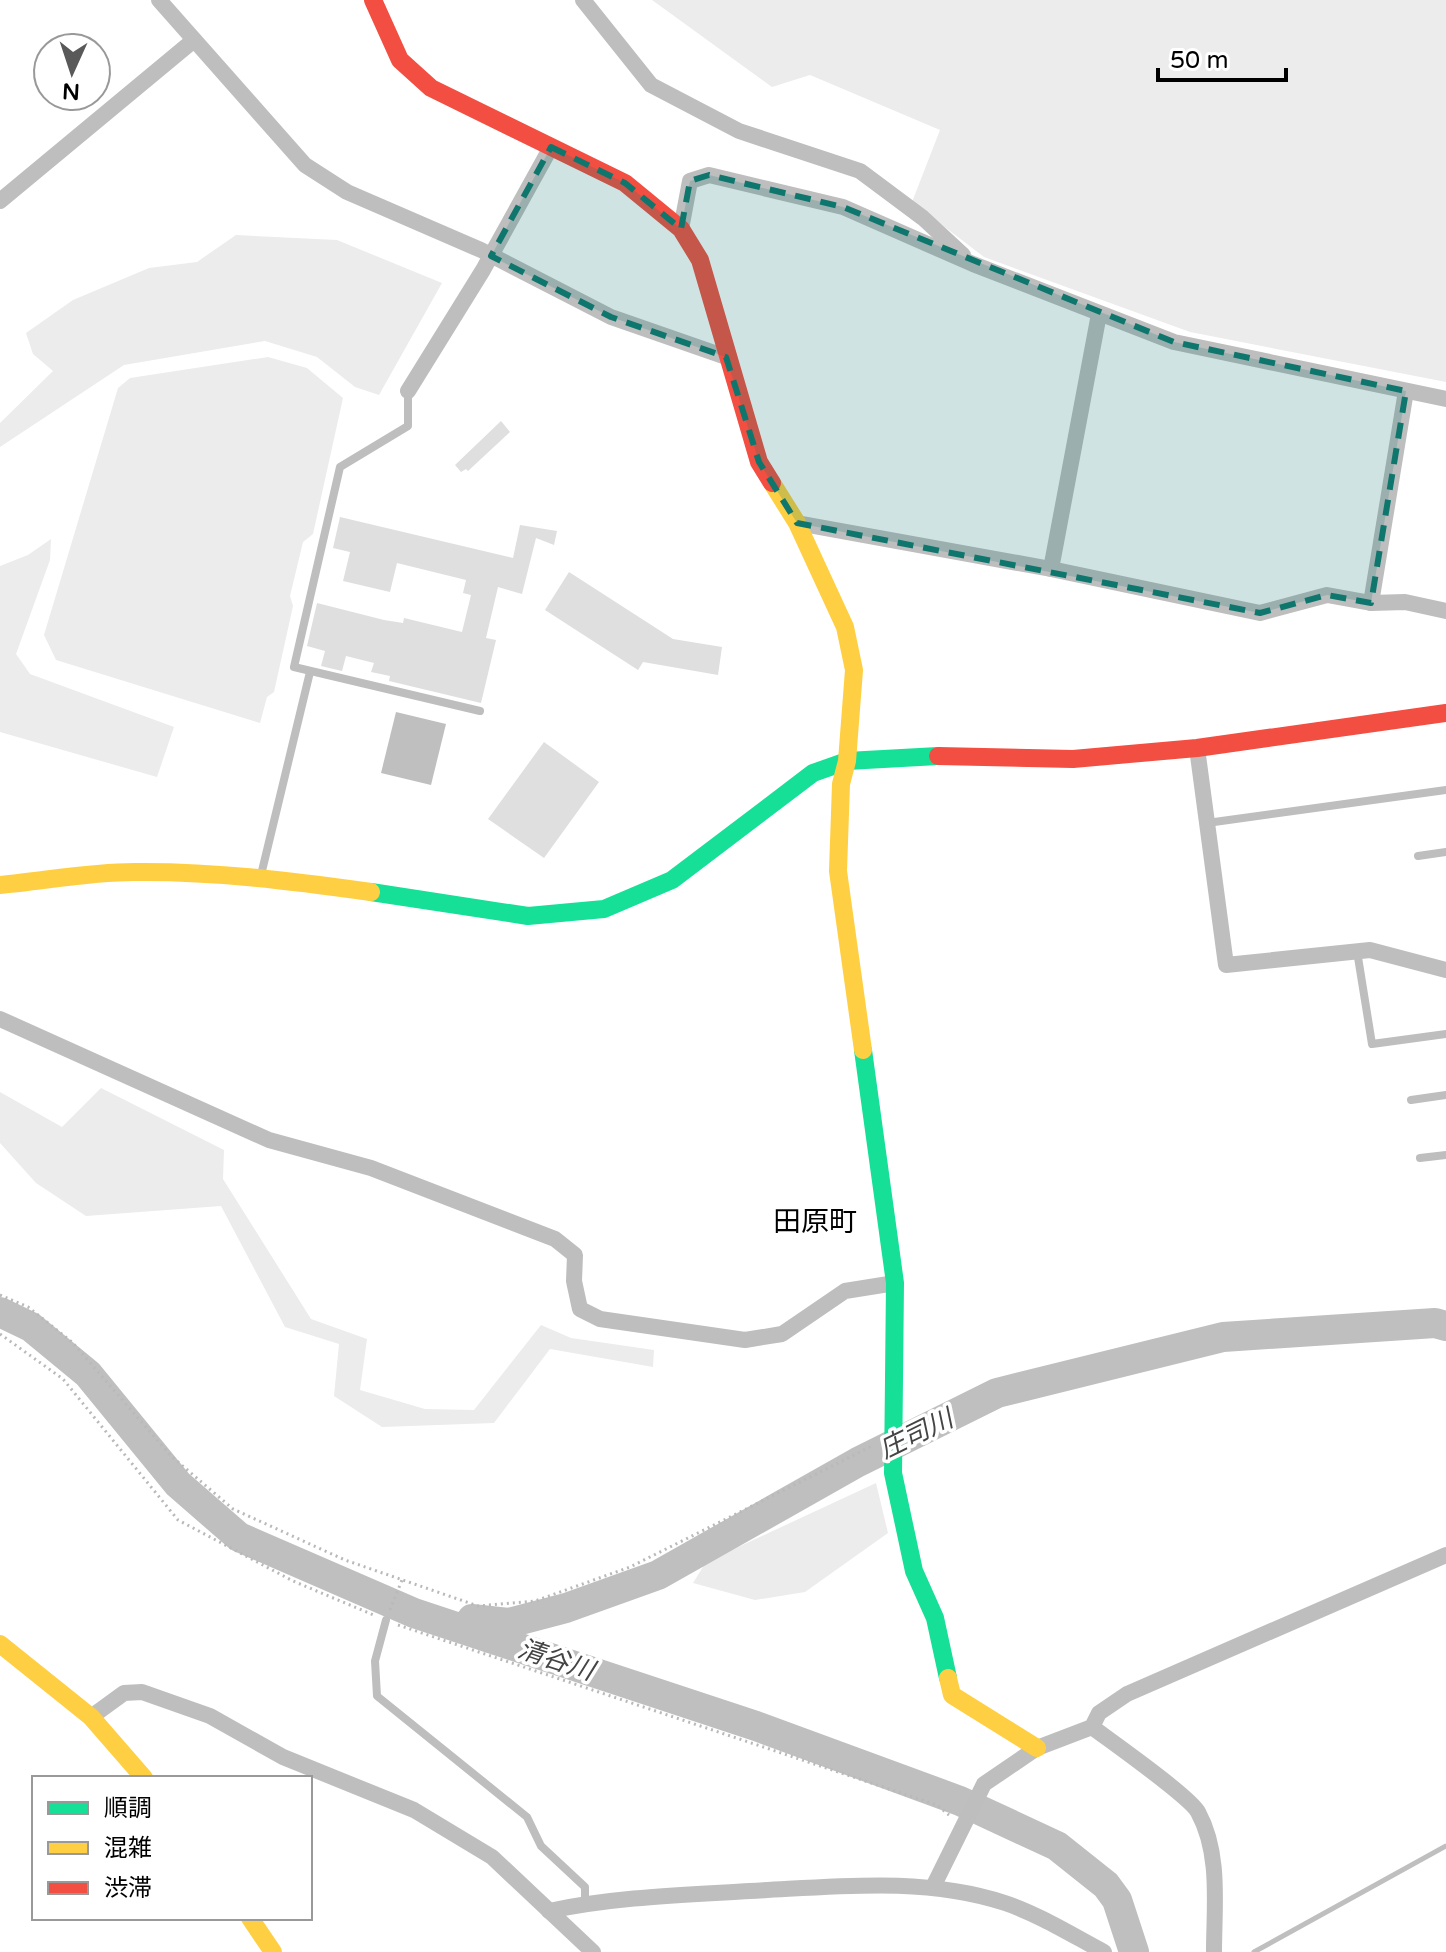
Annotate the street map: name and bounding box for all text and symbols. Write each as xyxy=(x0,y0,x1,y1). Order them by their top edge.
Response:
north arrow xyxy=(32,32,112,112)
scale bar xyxy=(1158,32,1286,82)
text: 50 m xyxy=(1170,46,1228,75)
text: N xyxy=(62,78,81,104)
district label: 田原町 xyxy=(773,1205,857,1239)
water label: 庄司川 xyxy=(874,1402,961,1465)
water label: 清谷川 xyxy=(514,1633,601,1688)
legend xyxy=(32,1776,312,1920)
text: 順調 xyxy=(104,1794,152,1823)
text: 混雑 xyxy=(104,1834,152,1863)
text: 渋滞 xyxy=(104,1874,152,1903)

